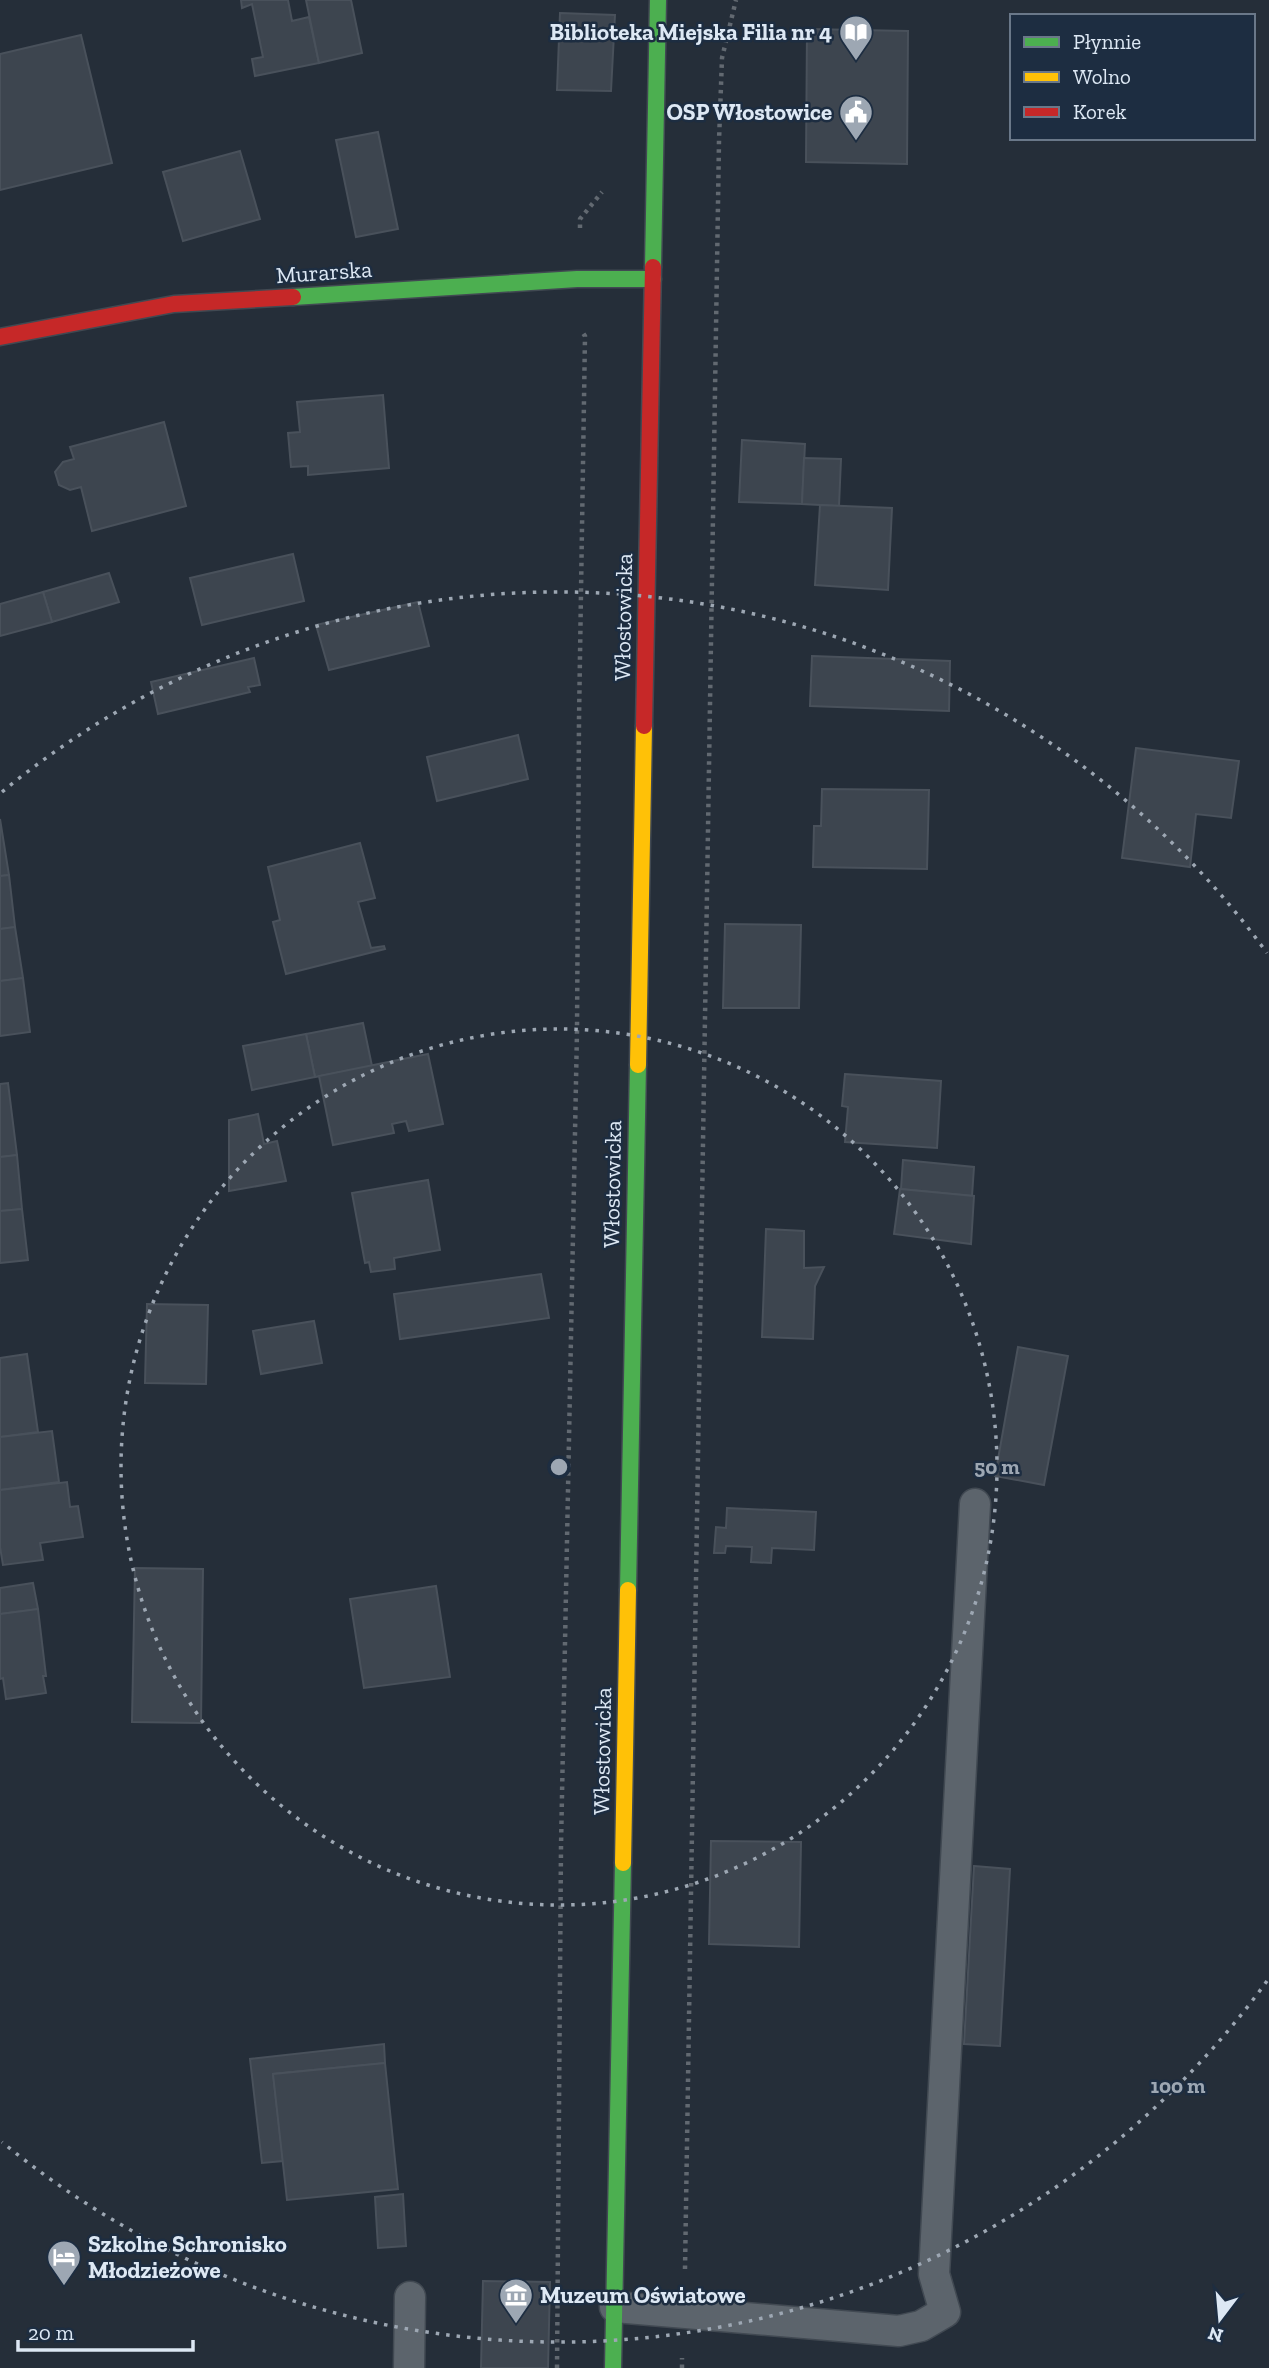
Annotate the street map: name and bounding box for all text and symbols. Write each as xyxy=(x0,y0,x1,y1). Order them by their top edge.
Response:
library icon: Biblioteka Miejska Filia nr 4 xyxy=(837,13,875,62)
legend xyxy=(1010,14,1255,140)
place label: Biblioteka Miejska Filia nr 4 xyxy=(550,18,832,46)
text: Płynnie xyxy=(1073,29,1141,54)
text: Wolno xyxy=(1073,64,1131,89)
public building icon: OSP Włostowice xyxy=(837,93,875,142)
place label: OSP Włostowice xyxy=(666,98,832,126)
text: Korek xyxy=(1073,99,1127,124)
street label: Murarska xyxy=(275,255,373,289)
street label: Włostowicka xyxy=(608,553,638,681)
street label: Włostowicka xyxy=(597,1120,627,1248)
text: 50 m xyxy=(974,1454,1020,1479)
centre of rings xyxy=(547,1455,571,1479)
street label: Włostowicka xyxy=(587,1687,617,1815)
text: 100 m xyxy=(1151,2073,1206,2098)
place label: Szkolne Schronisko Młodzieżowe xyxy=(88,2230,287,2284)
hotel icon: Szkolne Schronisko Młodzieżowe xyxy=(45,2238,83,2287)
museum icon: Muzeum Oświatowe xyxy=(497,2276,535,2325)
place label: Muzeum Oświatowe xyxy=(540,2281,746,2309)
north arrow xyxy=(1185,2284,1255,2354)
scale bar xyxy=(18,2308,192,2352)
text: 20 m xyxy=(28,2320,74,2345)
text: N xyxy=(1205,2322,1226,2348)

